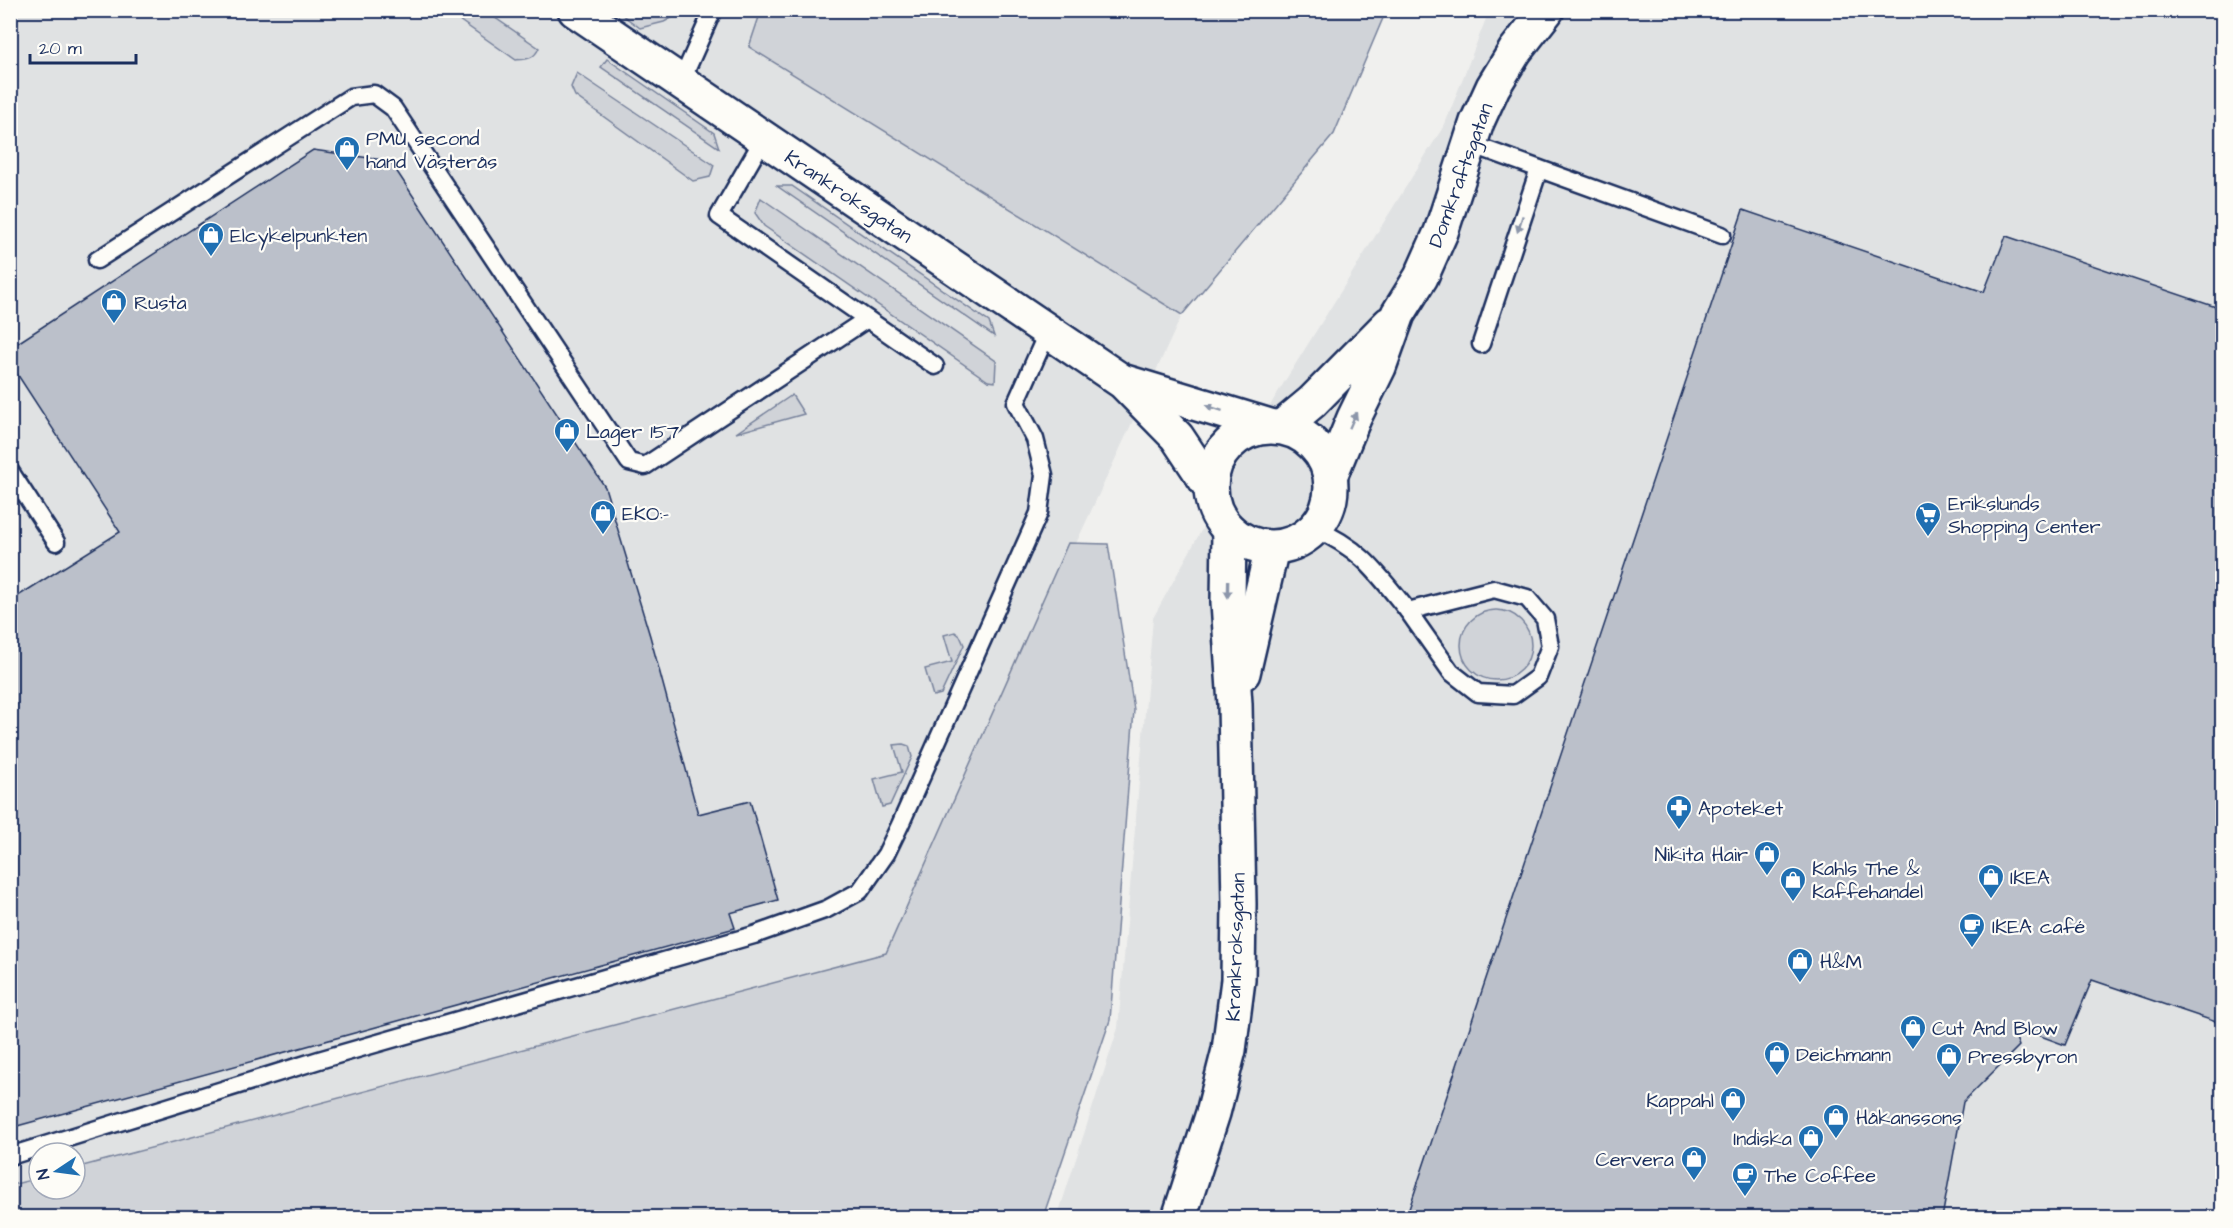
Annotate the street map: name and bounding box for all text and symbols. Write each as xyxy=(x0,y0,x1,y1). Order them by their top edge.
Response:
scale bar xyxy=(30,27,136,65)
text: 20 m xyxy=(39,36,82,61)
street label: Domkraftsgatan xyxy=(1422,99,1501,252)
place label: PMU second hand Västerås xyxy=(366,125,497,176)
shop icon: PMU second hand Västerås xyxy=(332,134,362,172)
street label: Krankroksgatan xyxy=(778,144,918,251)
one-way arrow xyxy=(1515,215,1525,233)
shop icon: Elcykelpunkten xyxy=(196,220,226,258)
place label: Elcykelpunkten xyxy=(230,222,367,251)
shop icon: Rusta xyxy=(99,287,129,325)
place label: Rusta xyxy=(134,289,187,317)
one-way arrow xyxy=(1205,403,1223,413)
one-way arrow xyxy=(1349,411,1358,429)
shop icon: Lager 157 xyxy=(552,416,582,454)
place label: Lager 157 xyxy=(586,418,679,447)
place label: Erikslunds Shopping Center xyxy=(1948,490,2101,542)
shop icon: EKO:- xyxy=(588,498,618,536)
place label: EKO:- xyxy=(622,500,669,528)
supermarket icon: Erikslunds Shopping Center xyxy=(1913,500,1943,538)
one-way arrow xyxy=(1223,579,1233,598)
pharmacy icon: Apoteket xyxy=(1664,793,1694,831)
place label: Apoteket xyxy=(1698,795,1783,823)
shop icon: Nikita Hair xyxy=(1752,839,1782,877)
place label: Nikita Hair xyxy=(1655,841,1748,869)
place label: Kahls The & Kaffehandel xyxy=(1812,855,1923,906)
shop icon: IKEA xyxy=(1976,862,2006,900)
place label: IKEA xyxy=(2010,864,2050,892)
shop icon: Kahls The & Kaffehandel xyxy=(1778,865,1808,903)
street label: Krankroksgatan xyxy=(1219,872,1254,1022)
cafe icon: IKEA café xyxy=(1957,911,1987,949)
place label: IKEA café xyxy=(1992,913,2086,941)
shop icon: H&M xyxy=(1785,946,1815,984)
place label: H&M xyxy=(1820,948,1862,976)
shop icon: Cut And Blow xyxy=(1898,1013,1928,1051)
place label: Cut And Blow xyxy=(1932,1015,2058,1043)
shop icon: Deichmann xyxy=(1762,1039,1792,1077)
place label: Deichmann xyxy=(1796,1041,1891,1069)
shop icon: Pressbyron xyxy=(1934,1041,1964,1079)
place label: Pressbyron xyxy=(1968,1043,2077,1072)
shop icon: Kappahl xyxy=(1718,1085,1748,1123)
place label: Kappahl xyxy=(1646,1087,1714,1115)
shop icon: Håkanssons xyxy=(1821,1102,1851,1140)
place label: Håkanssons xyxy=(1856,1104,1962,1132)
shop icon: Indiska xyxy=(1796,1123,1826,1161)
place label: Indiska xyxy=(1733,1125,1792,1153)
north arrow xyxy=(27,1141,87,1201)
shop icon: Cervera xyxy=(1679,1144,1709,1182)
place label: Cervera xyxy=(1596,1146,1674,1174)
cafe icon: The Coffee xyxy=(1730,1160,1760,1198)
place label: The Coffee xyxy=(1764,1162,1876,1190)
text: N xyxy=(32,1167,55,1182)

